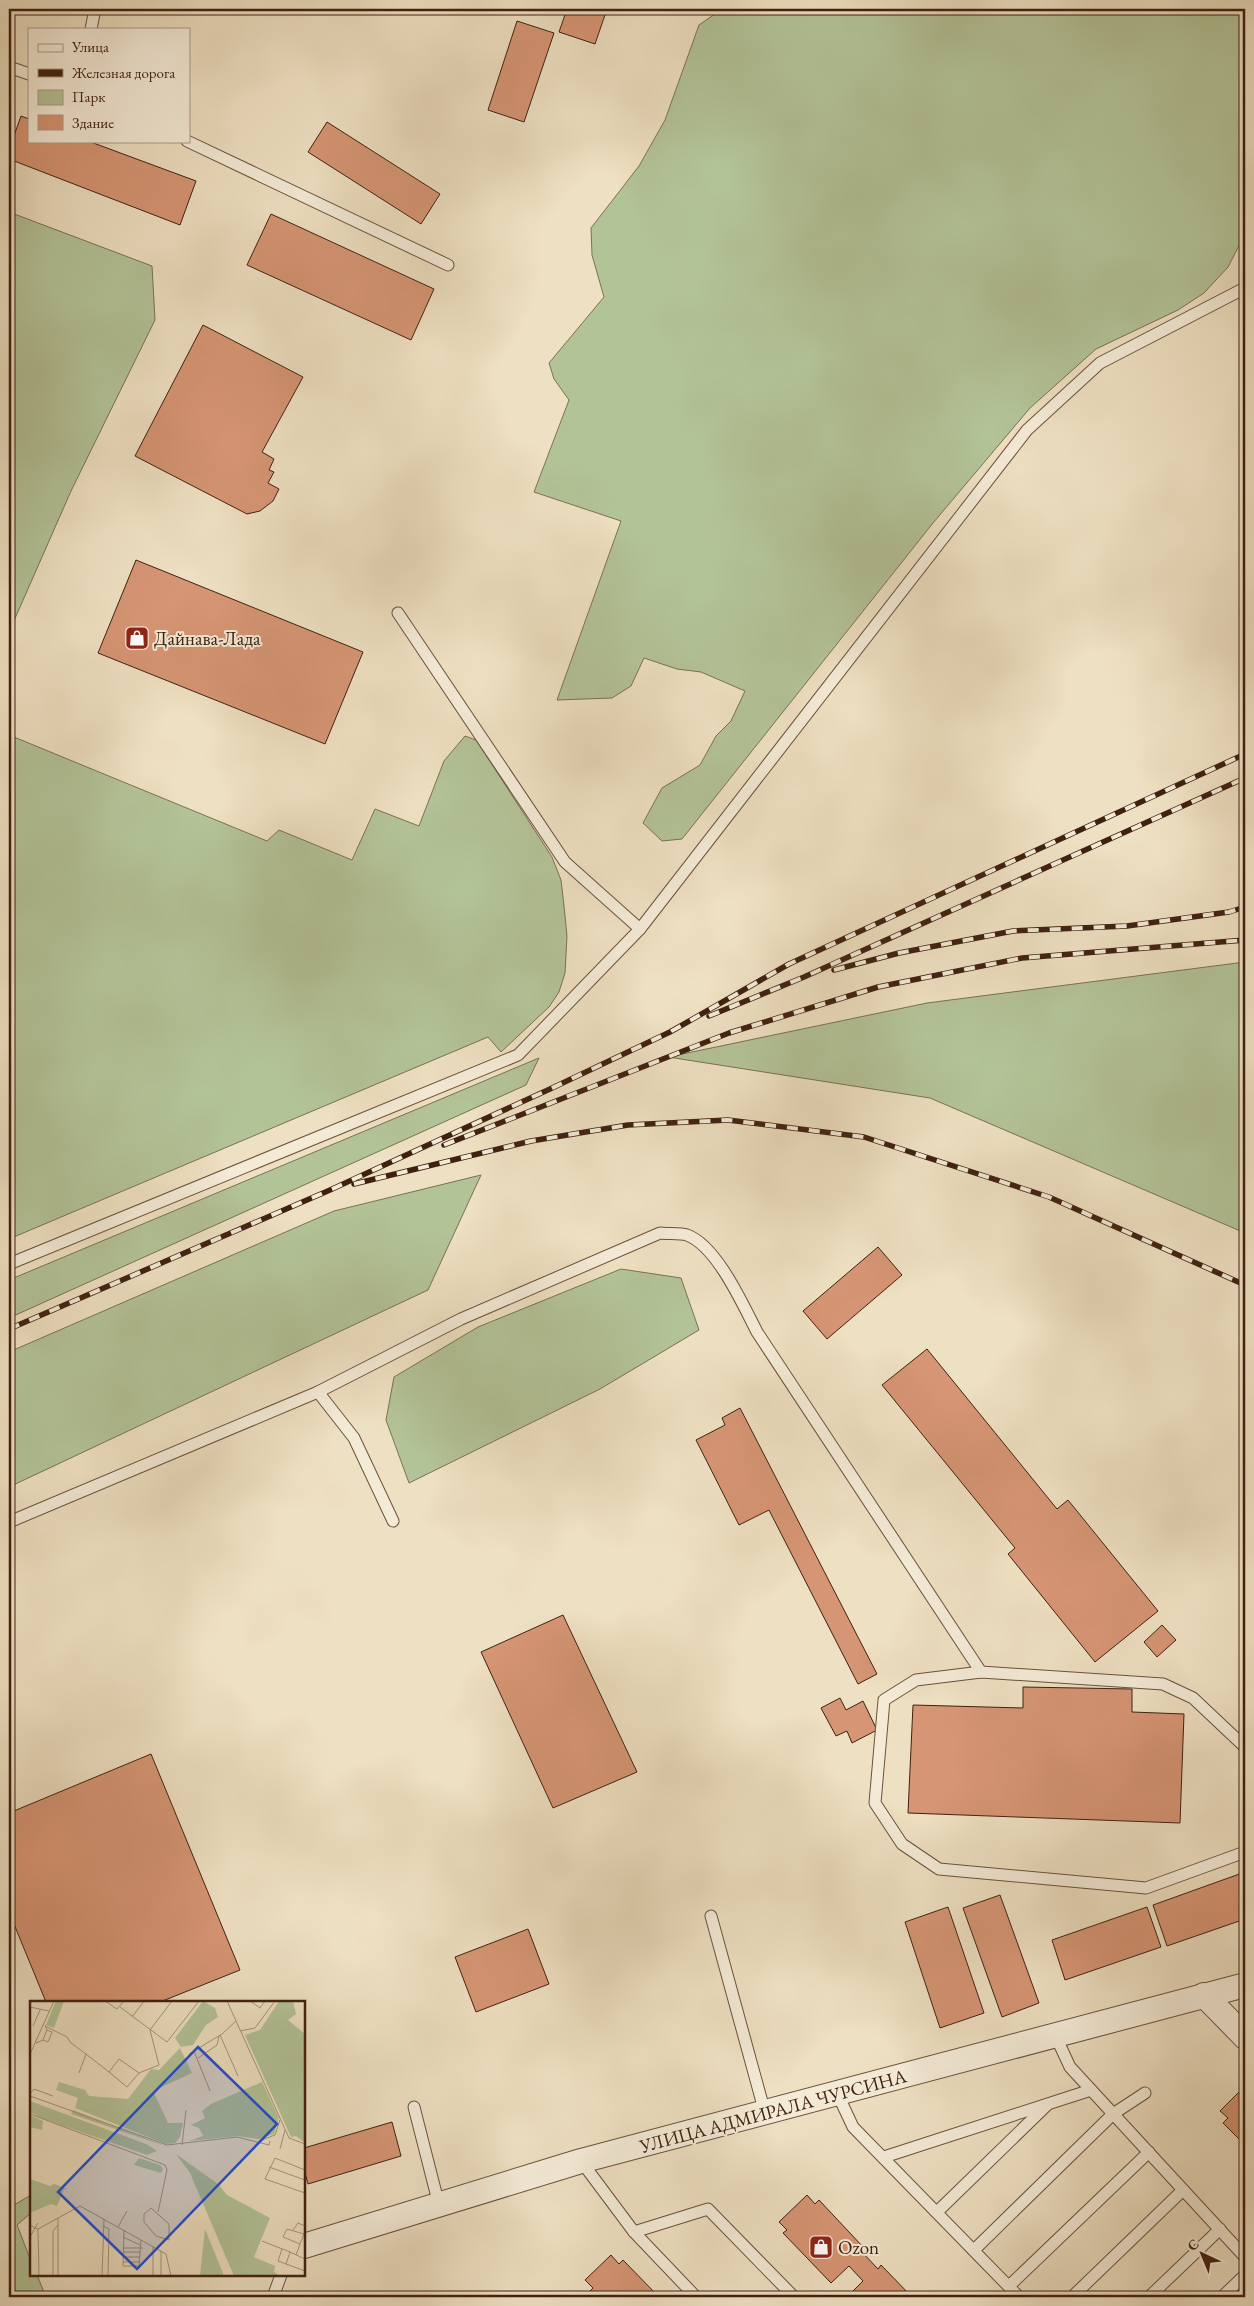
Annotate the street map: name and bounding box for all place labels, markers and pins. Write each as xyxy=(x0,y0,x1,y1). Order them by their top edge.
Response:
shop icon: Дайнава-Лада xyxy=(124,625,150,651)
place label: Дайнава-Лада xyxy=(154,626,261,651)
shop icon: Ozon xyxy=(808,2234,834,2260)
place label: Ozon xyxy=(838,2235,879,2260)

